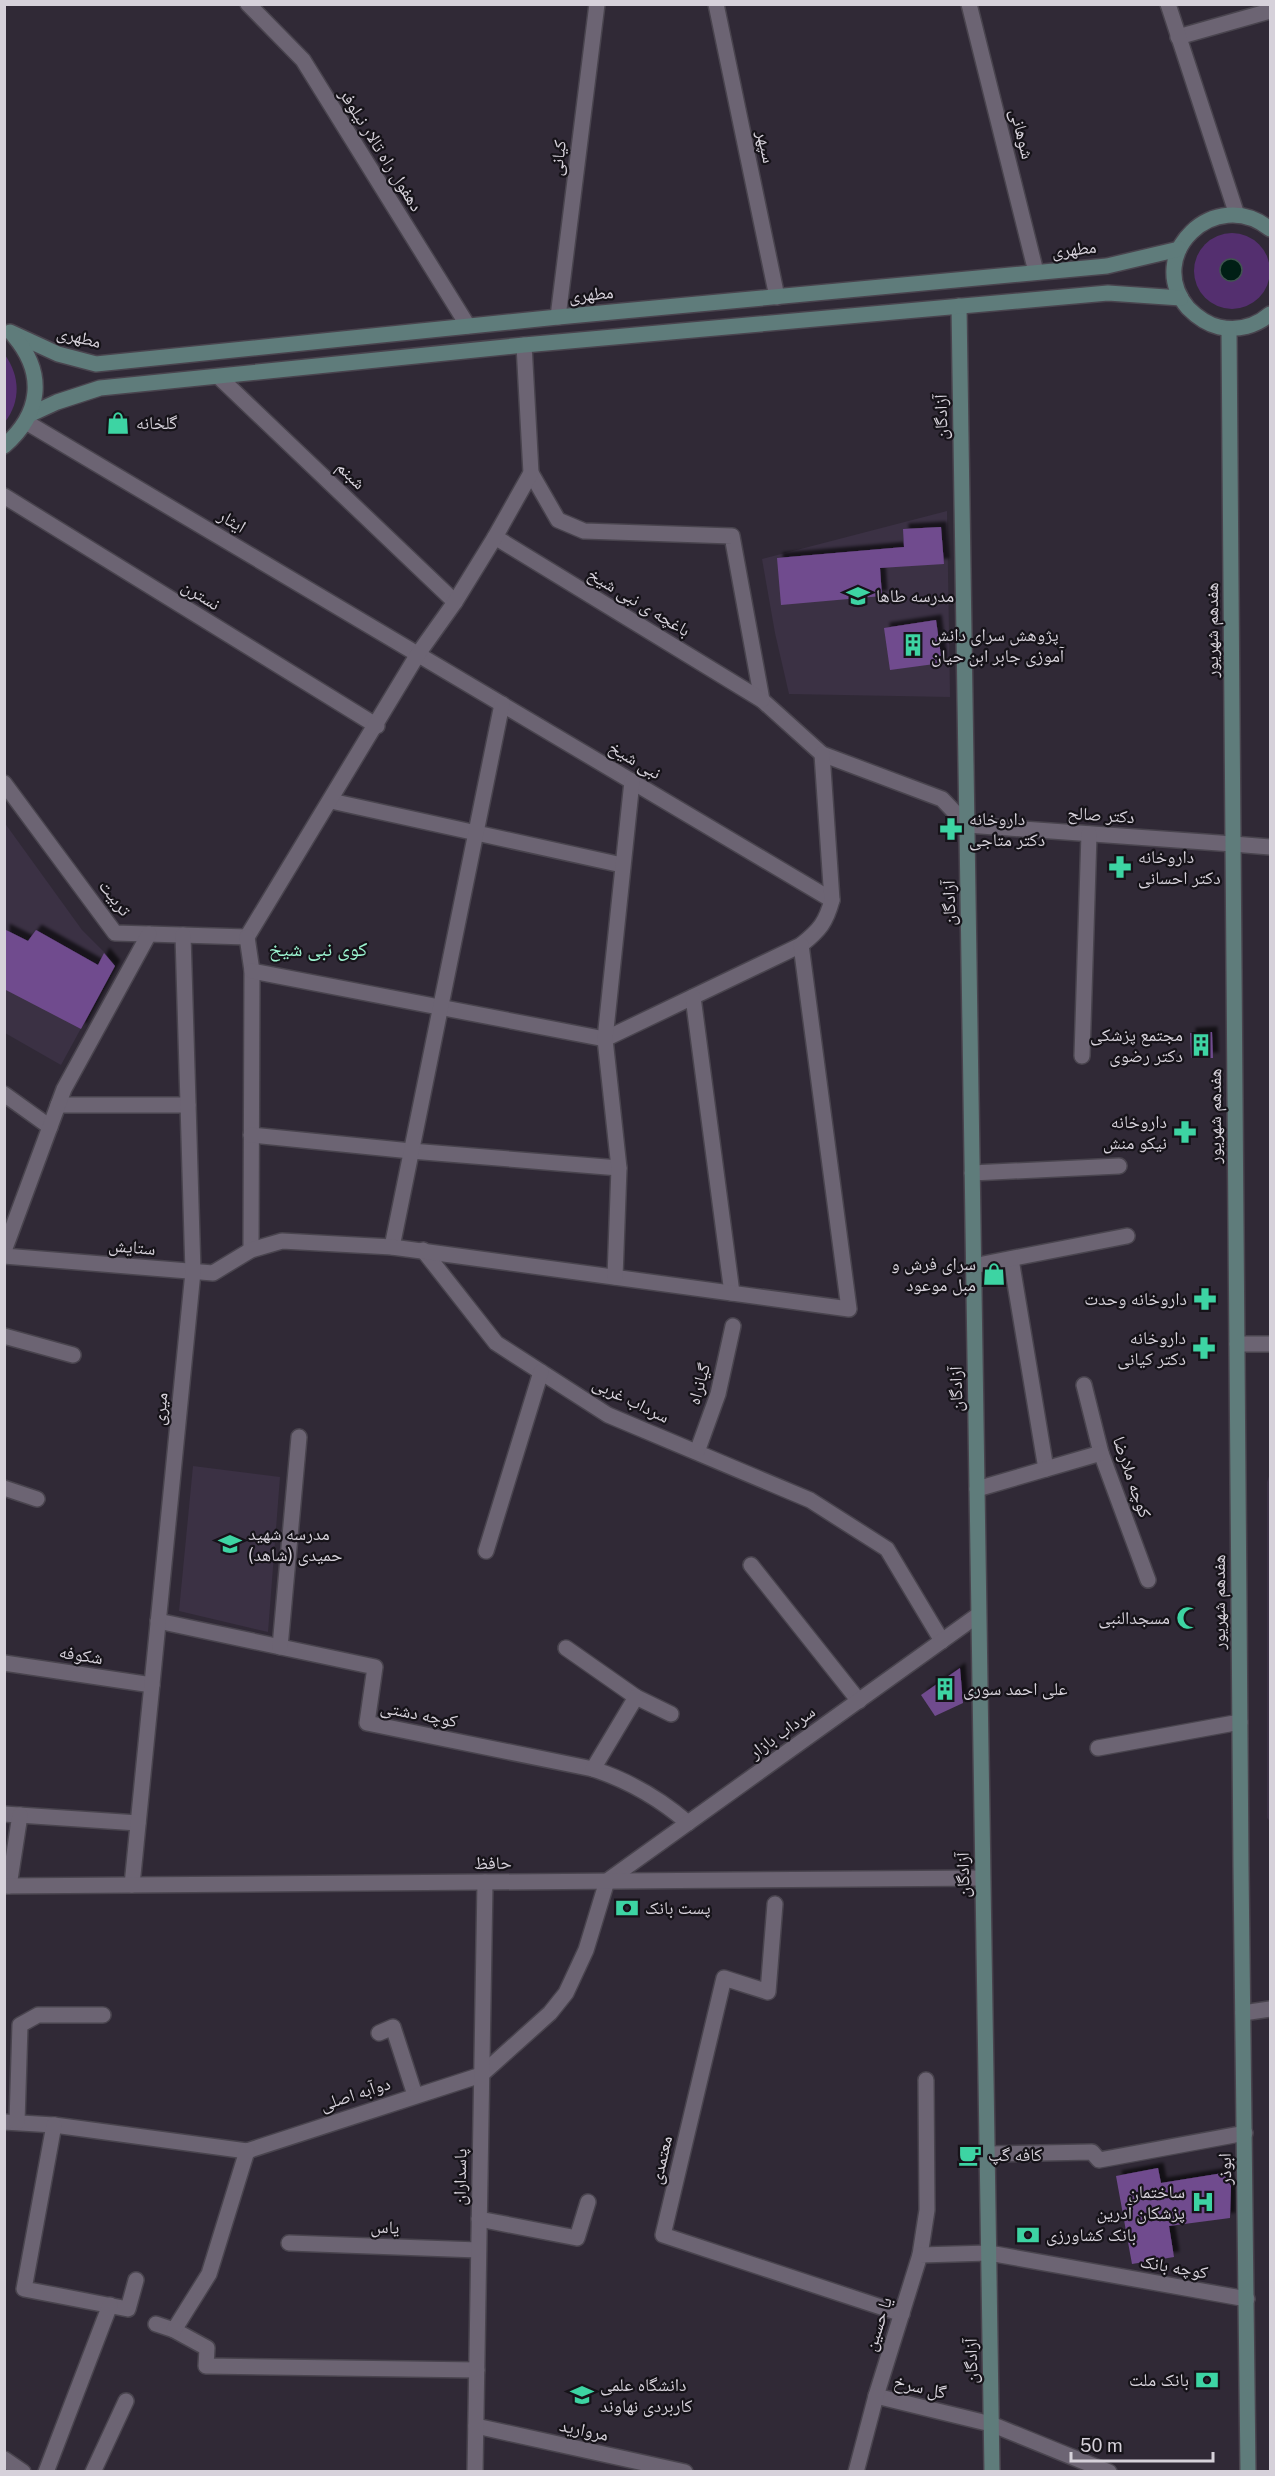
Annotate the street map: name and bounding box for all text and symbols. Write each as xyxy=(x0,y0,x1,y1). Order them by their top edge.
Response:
street label: دهفول راه تالار نیلوفر xyxy=(334,84,428,215)
street label: شوهانی xyxy=(1005,106,1039,162)
street label: سپهر xyxy=(752,128,780,165)
street label: کیانی xyxy=(545,138,571,177)
street label: مطهری xyxy=(1051,236,1097,262)
street label: مطهری xyxy=(568,281,614,307)
street label: مطهری xyxy=(55,321,103,353)
street label: آزادگان xyxy=(930,394,952,440)
shop icon: گلخانه xyxy=(105,410,131,436)
place label: گلخانه xyxy=(136,412,178,433)
street label: شبنم xyxy=(331,456,370,495)
street label: ایثار xyxy=(214,504,250,537)
street label: باغچه ی نبی شیخ xyxy=(583,563,694,642)
street label: نسترن xyxy=(178,575,224,615)
street label: هفدهم شهریور xyxy=(1201,582,1224,679)
school or university icon: مدرسه طاها xyxy=(845,583,871,609)
place label: مدرسه طاها xyxy=(876,585,954,606)
place label: پژوهش سرای دانش آموزی جابر ابن حیان xyxy=(931,624,1065,667)
building icon: پژوهش سرای دانش آموزی جابر ابن حیان xyxy=(900,632,926,658)
street label: نبی شیخ xyxy=(604,736,665,785)
street label: دکتر صالح xyxy=(1066,802,1135,829)
place label: داروخانه دکتر متاجی xyxy=(969,808,1045,851)
pharmacy icon: داروخانه دکتر متاجی xyxy=(938,816,964,842)
place label: داروخانه دکتر احسانی xyxy=(1138,846,1221,889)
pharmacy icon: داروخانه دکتر احسانی xyxy=(1107,854,1133,880)
street label: تربیت xyxy=(94,876,136,920)
street label: آزادگان xyxy=(938,880,960,926)
district label: کوی نبی شیخ xyxy=(269,937,367,962)
place label: مجتمع پزشکی دکتر رضوی xyxy=(1090,1024,1183,1067)
building icon: مجتمع پزشکی دکتر رضوی xyxy=(1188,1032,1214,1058)
street label: هفدهم شهریور xyxy=(1204,1068,1227,1165)
place label: داروخانه نیکو منش xyxy=(1103,1111,1167,1154)
pharmacy icon: داروخانه نیکو منش xyxy=(1172,1119,1198,1145)
street label: ستایش xyxy=(107,1234,157,1260)
place label: سرای فرش و مبل موعود xyxy=(891,1253,976,1296)
shop icon: سرای فرش و مبل موعود xyxy=(981,1261,1007,1287)
pharmacy icon: داروخانه وحدت xyxy=(1192,1286,1218,1312)
place label: داروخانه وحدت xyxy=(1084,1288,1187,1309)
place label: داروخانه دکتر کیانی xyxy=(1117,1327,1186,1370)
pharmacy icon: داروخانه دکتر کیانی xyxy=(1191,1335,1217,1361)
street label: گیانراه xyxy=(683,1360,715,1407)
street label: آزادگان xyxy=(945,1366,967,1412)
street label: سرداب غربی xyxy=(589,1372,673,1428)
street label: میری xyxy=(147,1391,173,1427)
street label: کوچه ملارضا xyxy=(1108,1433,1156,1521)
place label: مدرسه شهید حمیدی (شاهد) xyxy=(248,1523,342,1566)
school or university icon: مدرسه شهید حمیدی (شاهد) xyxy=(217,1531,243,1557)
street label: هفدهم شهریور xyxy=(1208,1554,1231,1651)
mosque icon: مسجدالنبی xyxy=(1175,1605,1201,1631)
place label: مسجدالنبی xyxy=(1098,1607,1170,1629)
street label: شکوفه xyxy=(58,1641,105,1668)
building icon: علی احمد سوری xyxy=(932,1676,958,1702)
place label: علی احمد سوری xyxy=(963,1678,1068,1700)
street label: کوچه دشتی xyxy=(379,1696,460,1732)
street label: سرداب بازار xyxy=(744,1701,819,1764)
street label: حافظ xyxy=(474,1852,512,1873)
street label: آزادگان xyxy=(952,1852,974,1898)
bank icon: پست بانک xyxy=(614,1895,640,1921)
place label: پست بانک xyxy=(645,1897,711,1919)
street label: دوآبه اصلی xyxy=(317,2072,393,2116)
street label: معتمدی xyxy=(645,2134,677,2186)
cafe icon: کافه گپ xyxy=(957,2142,983,2168)
place label: کافه گپ xyxy=(988,2144,1043,2166)
street label: پاسداران xyxy=(449,2148,472,2206)
street label: ابوذر xyxy=(1214,2153,1236,2186)
place label: ساختمان پزشکان آدرین xyxy=(1097,2181,1185,2224)
hospital icon: ساختمان پزشکان آدرین xyxy=(1190,2189,1216,2215)
street label: یاس xyxy=(370,2216,400,2238)
bank icon: بانک کشاورزی xyxy=(1015,2222,1041,2248)
place label: بانک کشاورزی xyxy=(1046,2224,1136,2246)
street label: کوچه بانک xyxy=(1139,2250,1210,2284)
street label: یا حسین xyxy=(859,2294,897,2354)
street label: آزادگان xyxy=(960,2338,982,2384)
bank icon: بانک ملت xyxy=(1194,2367,1220,2393)
place label: بانک ملت xyxy=(1129,2369,1189,2391)
street label: گل سرخ xyxy=(891,2370,949,2405)
place label: دانشگاه علمی کاربردی نهاوند xyxy=(600,2374,693,2417)
school or university icon: دانشگاه علمی کاربردی نهاوند xyxy=(569,2382,595,2408)
street label: مروارید xyxy=(557,2414,611,2445)
scale bar xyxy=(1071,2425,1214,2463)
text: 50 m xyxy=(1080,2435,1123,2456)

